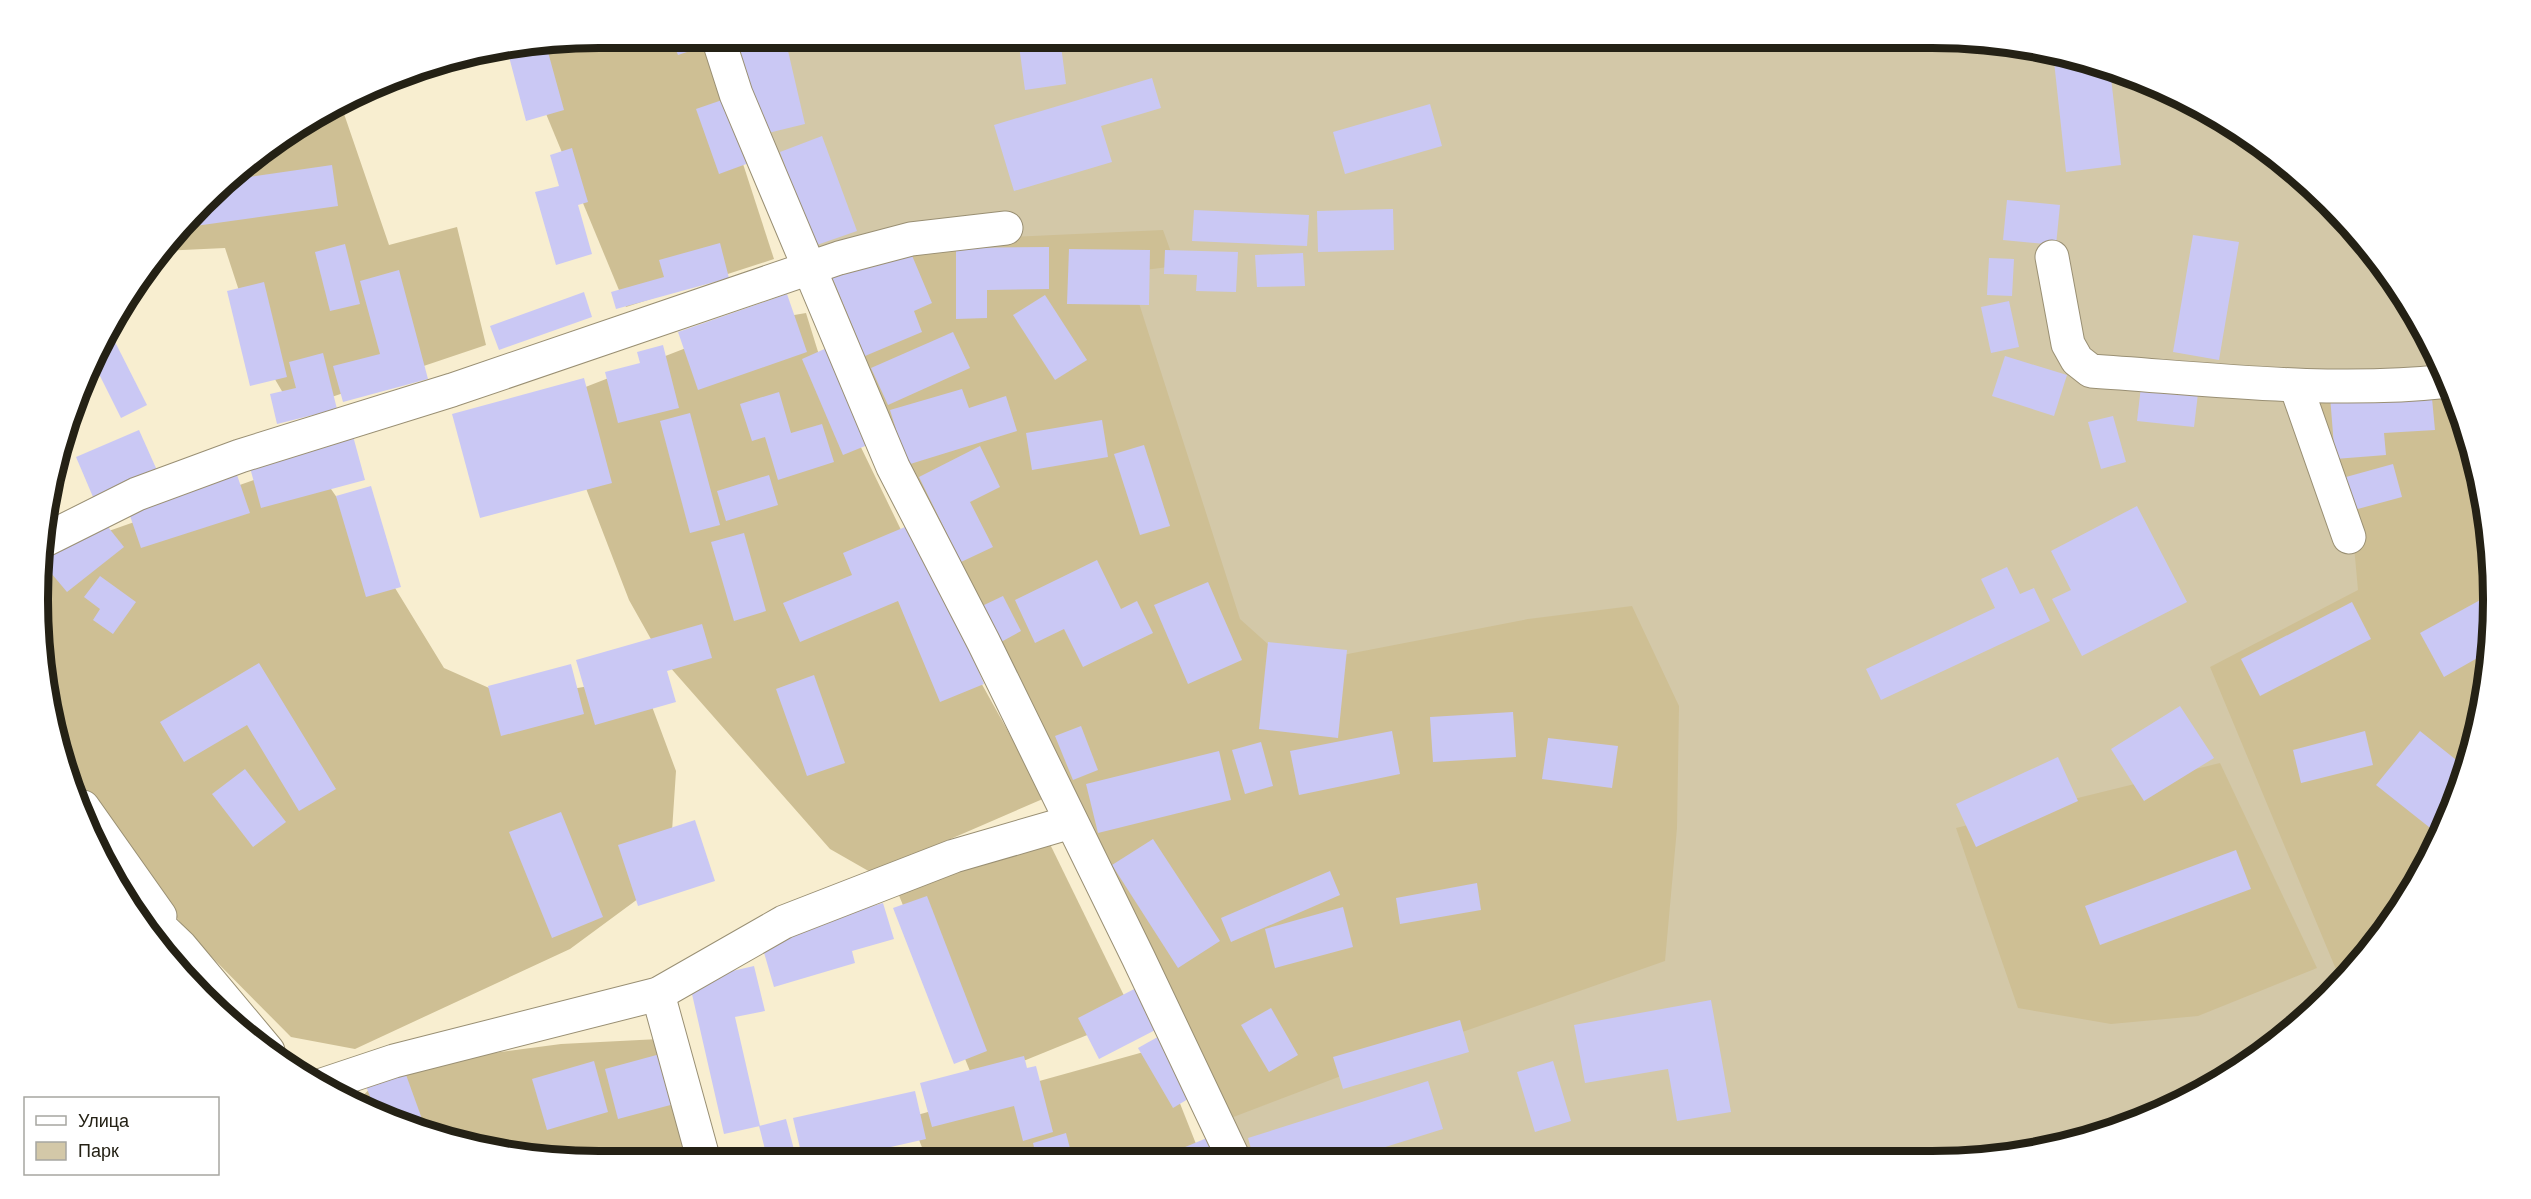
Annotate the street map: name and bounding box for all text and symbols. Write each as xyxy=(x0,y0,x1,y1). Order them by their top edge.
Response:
legend xyxy=(24,1097,219,1175)
text: Улица xyxy=(78,1111,130,1131)
text: Парк xyxy=(78,1141,119,1161)

